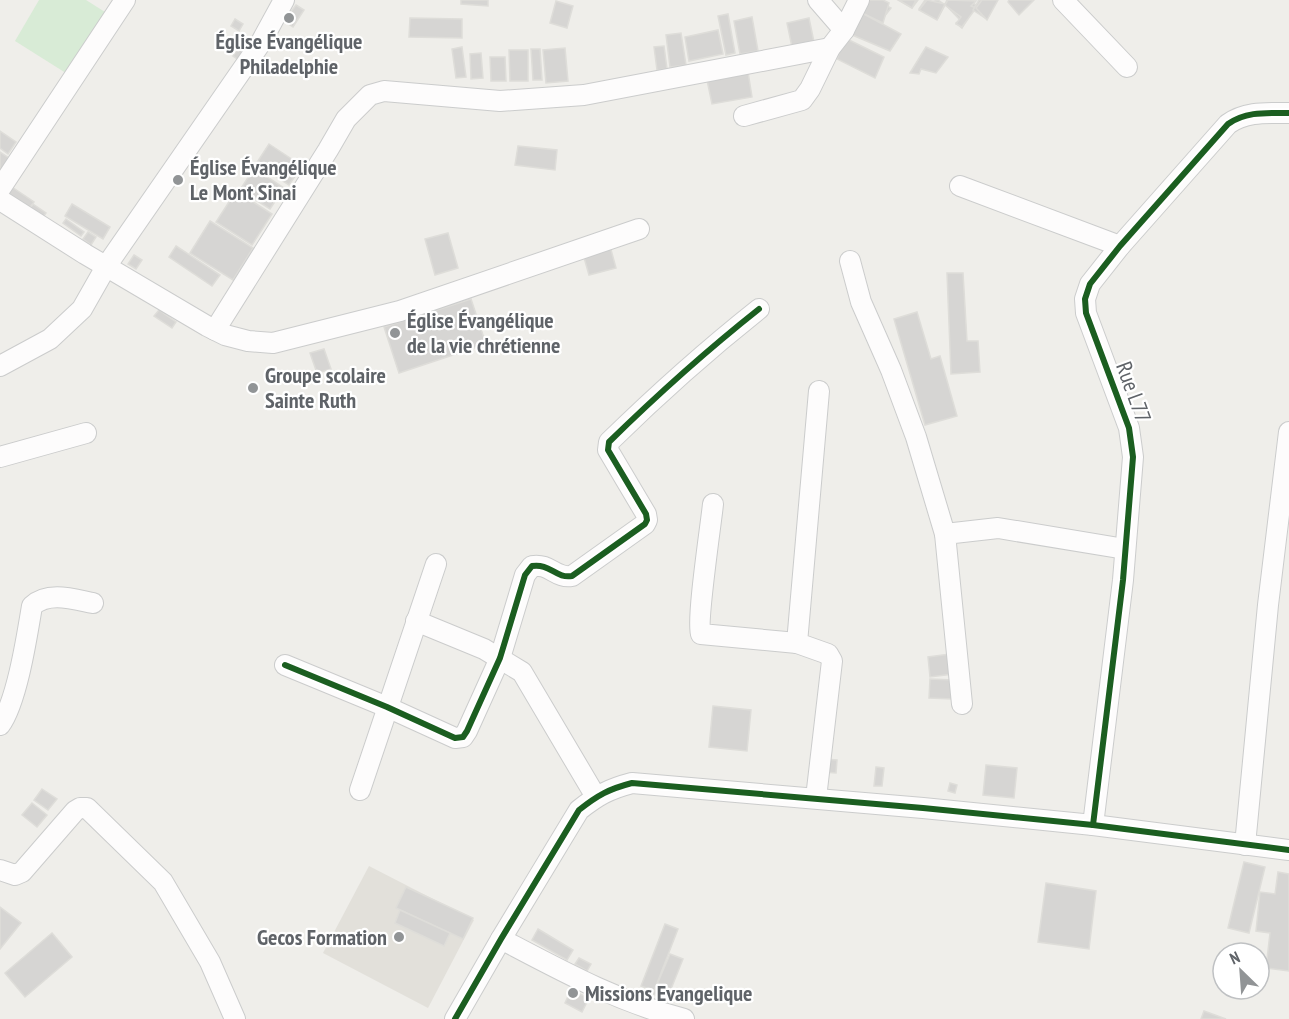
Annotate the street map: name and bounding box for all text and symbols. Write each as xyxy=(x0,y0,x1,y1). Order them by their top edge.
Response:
marker: Église Évangélique Philadelphie xyxy=(282,11,296,25)
place label: Église Évangélique Philadelphie xyxy=(216,27,362,80)
place label: Église Évangélique Le Mont Sinai xyxy=(190,153,337,206)
marker: Église Évangélique Le Mont Sinai xyxy=(171,173,185,187)
place label: Église Évangélique de la vie chrétienne xyxy=(407,306,560,359)
marker: Église Évangélique de la vie chrétienne xyxy=(388,326,402,340)
street label: Rue L77 xyxy=(1110,358,1158,426)
place label: Groupe scolaire Sainte Ruth xyxy=(265,361,386,414)
marker: Groupe scolaire Sainte Ruth xyxy=(246,381,260,395)
place label: Gecos Formation xyxy=(257,923,387,951)
marker: Gecos Formation xyxy=(392,930,406,944)
north arrow xyxy=(1211,941,1271,1001)
text: N xyxy=(1227,947,1243,968)
place label: Missions Evangelique xyxy=(585,979,752,1007)
marker: Missions Evangelique xyxy=(566,986,580,1000)

